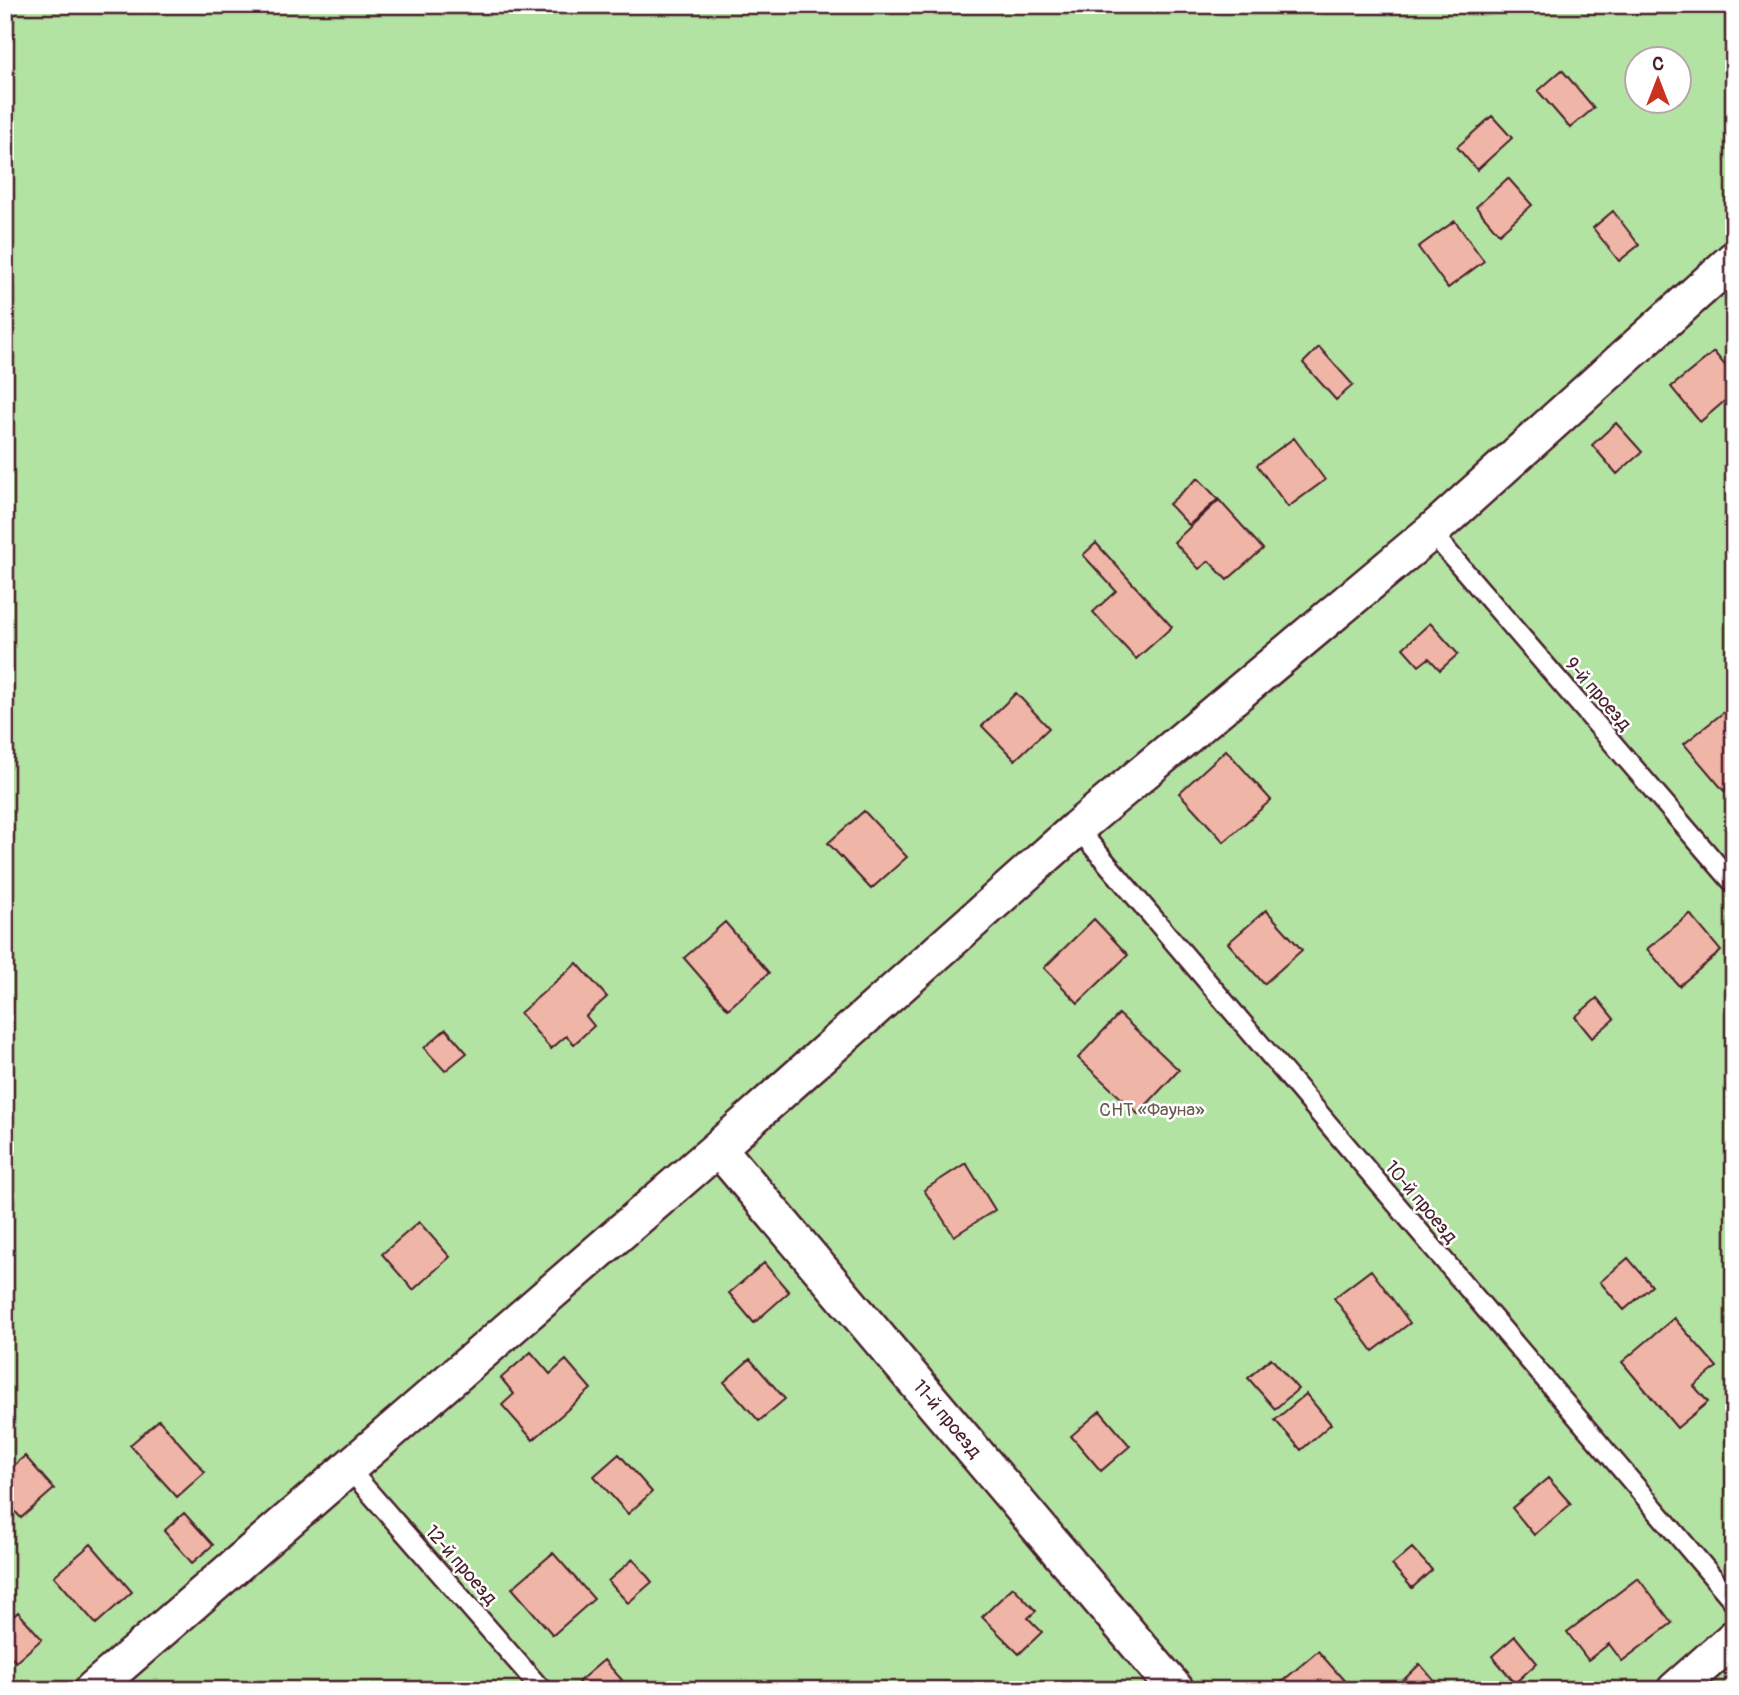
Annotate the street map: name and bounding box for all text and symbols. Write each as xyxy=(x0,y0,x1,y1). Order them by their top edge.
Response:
north arrow xyxy=(1624,46,1694,116)
text: С xyxy=(1652,52,1664,76)
street label: 9-й проезд xyxy=(1559,652,1637,736)
park label: СНТ «Фауна» xyxy=(1099,1098,1205,1122)
street label: 10-й проезд xyxy=(1380,1156,1463,1249)
street label: 11-й проезд xyxy=(907,1375,987,1464)
street label: 12-й проезд xyxy=(420,1520,503,1610)

